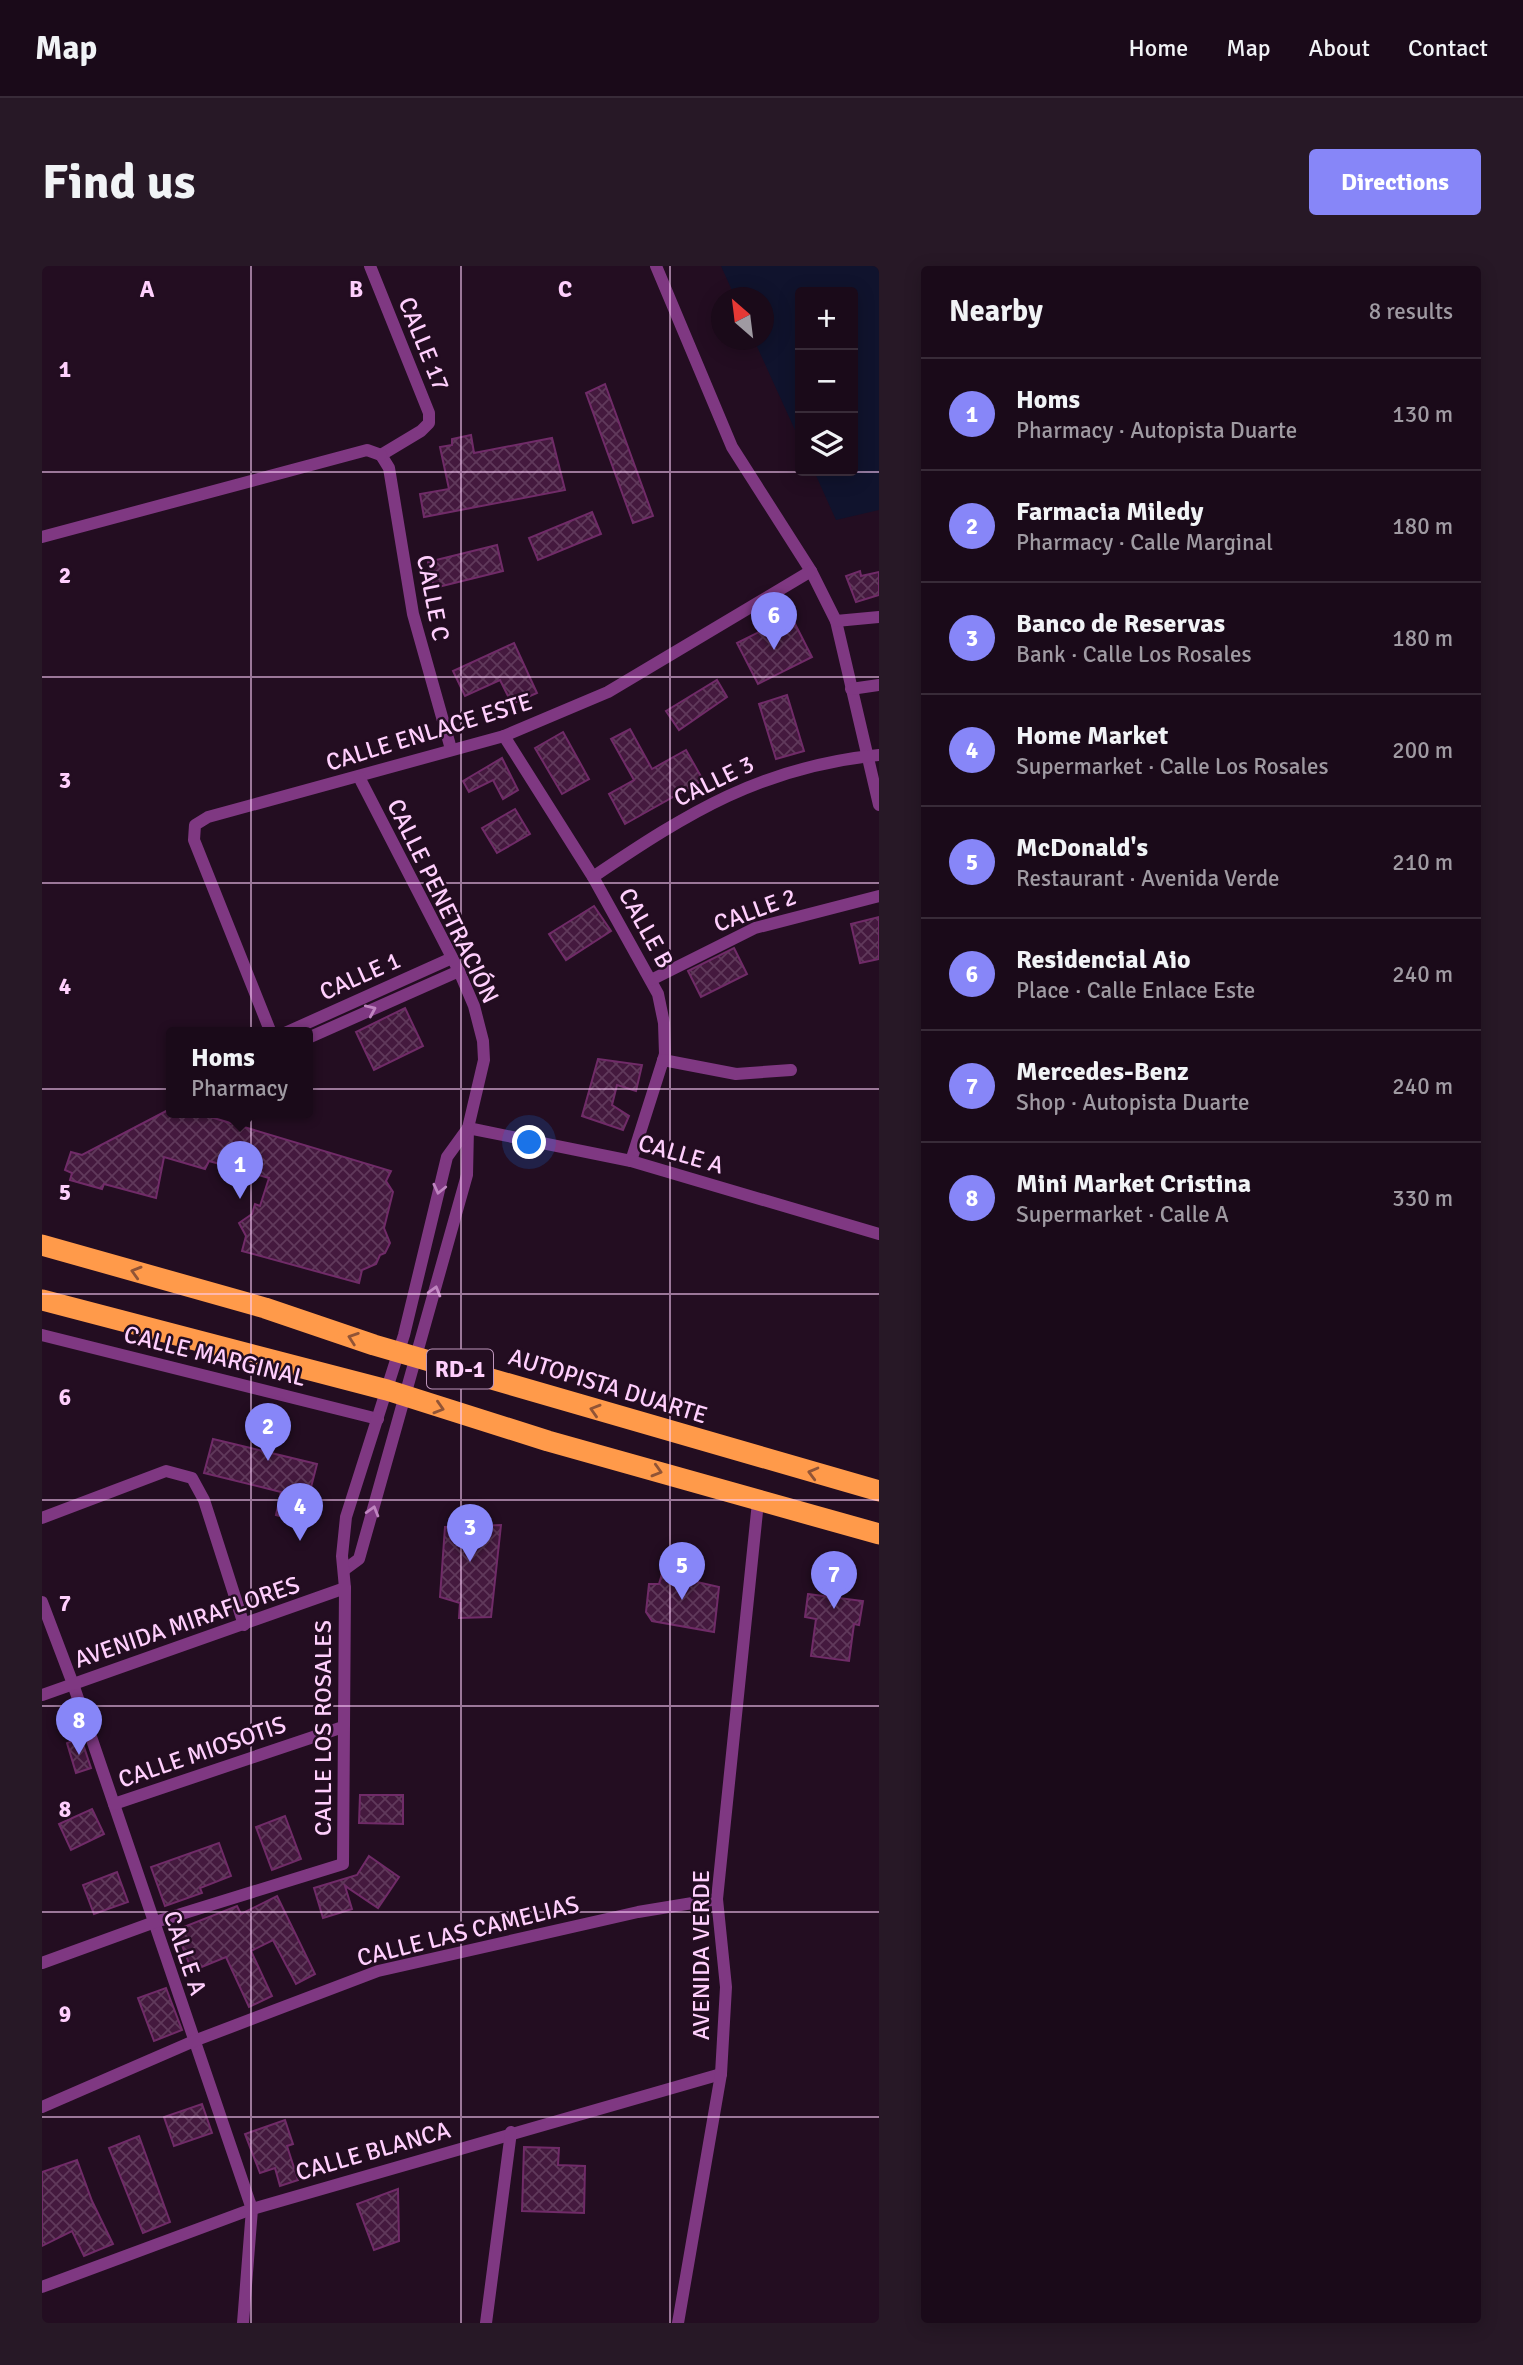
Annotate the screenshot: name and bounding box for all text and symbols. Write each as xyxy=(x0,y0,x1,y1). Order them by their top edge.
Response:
text: Map xyxy=(35,28,97,69)
text: Home xyxy=(1128,33,1188,63)
text: Map xyxy=(1226,33,1271,63)
text: About xyxy=(1309,33,1370,63)
text: Contact xyxy=(1408,33,1488,63)
button: Directions xyxy=(1309,149,1481,215)
text: Find us xyxy=(42,152,195,212)
text: A xyxy=(140,275,155,304)
text: B xyxy=(349,275,363,304)
text: C xyxy=(558,275,572,304)
north arrow xyxy=(711,287,774,350)
map controls xyxy=(795,287,858,476)
button: + xyxy=(795,287,858,350)
street label: CALLE 17 xyxy=(392,293,456,395)
text: Nearby xyxy=(949,293,1043,330)
text: 8 results xyxy=(1369,297,1453,326)
button: − xyxy=(795,350,858,413)
text: 1 xyxy=(59,355,71,384)
text: Homs xyxy=(1016,384,1080,416)
text: 1 xyxy=(966,400,978,429)
text: 130 m xyxy=(1392,400,1453,429)
button: layers xyxy=(795,413,858,476)
text: Pharmacy · Autopista Duarte xyxy=(1016,416,1297,445)
text: Farmacia Miledy xyxy=(1016,496,1203,528)
text: 2 xyxy=(966,512,978,541)
text: 180 m xyxy=(1392,512,1453,541)
text: Pharmacy · Calle Marginal xyxy=(1016,528,1273,557)
street label: CALLE C xyxy=(410,552,456,644)
text: 2 xyxy=(59,561,71,590)
pin: 6 xyxy=(751,592,797,650)
text: Banco de Reservas xyxy=(1016,608,1225,640)
text: 3 xyxy=(966,624,978,653)
text: 180 m xyxy=(1392,624,1453,653)
text: Bank · Calle Los Rosales xyxy=(1016,640,1252,669)
street label: CALLE ENLACE ESTE xyxy=(322,686,536,778)
text: Home Market xyxy=(1016,720,1168,752)
text: 4 xyxy=(966,736,978,765)
text: 200 m xyxy=(1392,736,1453,765)
street label: CALLE 3 xyxy=(669,749,759,813)
text: Supermarket · Calle Los Rosales xyxy=(1016,752,1329,781)
text: 3 xyxy=(59,766,71,795)
street label: CALLE PENETRACIÓN xyxy=(380,794,506,1008)
text: McDonald's xyxy=(1016,832,1148,864)
text: 5 xyxy=(966,848,978,877)
text: 210 m xyxy=(1392,848,1453,877)
text: Restaurant · Avenida Verde xyxy=(1016,864,1280,893)
street label: CALLE 2 xyxy=(710,881,800,939)
street label: CALLE B xyxy=(612,883,680,973)
text: Residencial Aio xyxy=(1016,944,1190,976)
street label: CALLE 1 xyxy=(315,945,405,1007)
text: 6 xyxy=(966,960,978,989)
text: 240 m xyxy=(1392,960,1453,989)
text: 4 xyxy=(59,972,71,1001)
text: Place · Calle Enlace Este xyxy=(1016,976,1255,1005)
one-way arrow xyxy=(363,1004,376,1018)
popup xyxy=(166,1027,313,1118)
text: Homs xyxy=(191,1042,255,1074)
text: Mercedes-Benz xyxy=(1016,1056,1189,1088)
text: 7 xyxy=(966,1072,978,1101)
text: 240 m xyxy=(1392,1072,1453,1101)
text: Pharmacy xyxy=(191,1074,288,1103)
text: Shop · Autopista Duarte xyxy=(1016,1088,1249,1117)
your location xyxy=(512,1125,546,1159)
street label: CALLE A xyxy=(635,1128,727,1181)
pin: 1 xyxy=(217,1141,263,1199)
text: Mini Market Cristina xyxy=(1016,1168,1251,1200)
text: 5 xyxy=(59,1178,71,1207)
one-way arrow xyxy=(433,1182,447,1194)
text: 8 xyxy=(966,1184,978,1213)
text: 330 m xyxy=(1392,1184,1453,1213)
text: Supermarket · Calle A xyxy=(1016,1200,1229,1229)
one-way arrow xyxy=(130,1266,142,1280)
one-way arrow xyxy=(427,1285,442,1297)
street label: CALLE MARGINAL xyxy=(121,1319,309,1393)
one-way arrow xyxy=(348,1332,360,1346)
street label: AUTOPISTA DUARTE xyxy=(505,1342,711,1430)
road number: RD-1 xyxy=(427,1350,493,1388)
text: 6 xyxy=(59,1383,71,1412)
one-way arrow xyxy=(433,1399,445,1414)
pin: 2 xyxy=(245,1403,291,1461)
one-way arrow xyxy=(589,1404,601,1418)
one-way arrow xyxy=(651,1463,663,1477)
one-way arrow xyxy=(807,1467,819,1481)
pin: 4 xyxy=(277,1483,323,1541)
pin: 3 xyxy=(447,1504,493,1562)
one-way arrow xyxy=(365,1505,380,1517)
pin: 5 xyxy=(659,1542,705,1600)
pin: 7 xyxy=(811,1551,857,1609)
street label: AVENIDA MIRAFLORES xyxy=(70,1569,304,1675)
text: 7 xyxy=(59,1589,71,1618)
street label: CALLE LOS ROSALES xyxy=(308,1620,338,1836)
pin: 8 xyxy=(56,1697,102,1755)
street label: CALLE MIOSOTIS xyxy=(114,1709,290,1795)
text: 8 xyxy=(59,1795,71,1824)
street label: AVENIDA VERDE xyxy=(686,1870,716,2040)
street label: CALLE LAS CAMELIAS xyxy=(354,1889,582,1973)
street label: CALLE A xyxy=(157,1907,213,1999)
text: 9 xyxy=(59,2000,71,2029)
street label: CALLE BLANCA xyxy=(292,2115,454,2187)

